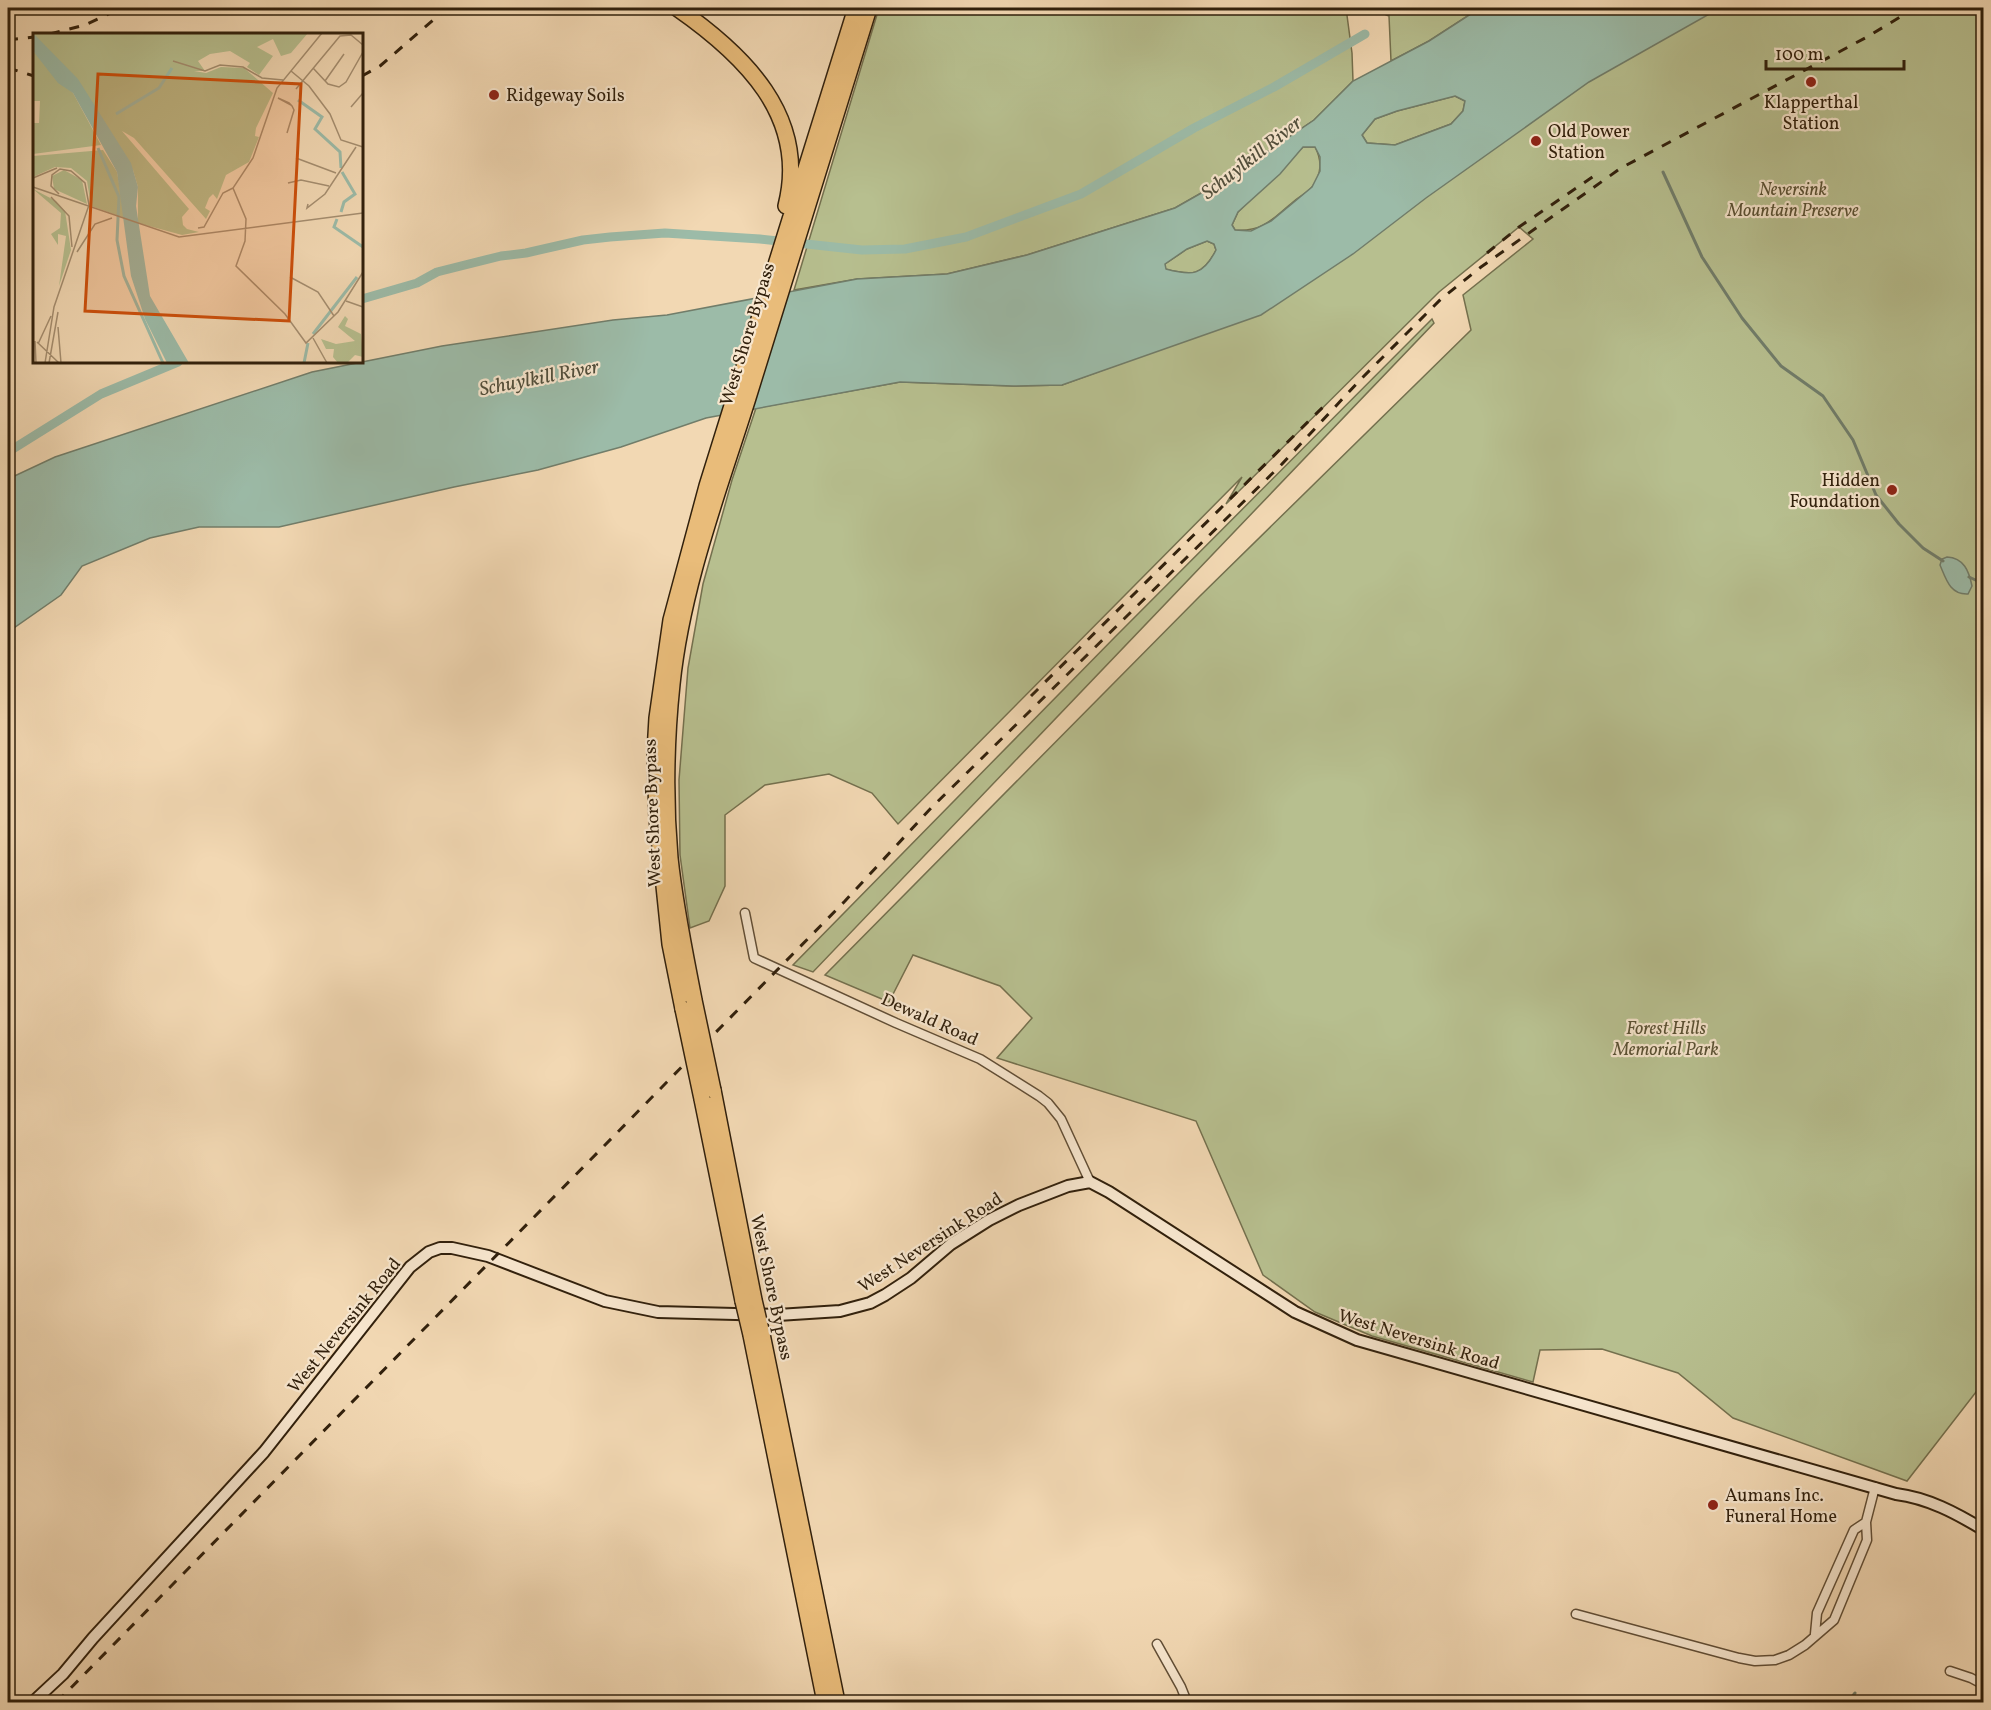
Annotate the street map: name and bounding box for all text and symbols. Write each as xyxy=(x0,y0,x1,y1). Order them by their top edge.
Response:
inset map xyxy=(33,33,363,363)
scale bar xyxy=(1766,33,1904,71)
text: 100 m xyxy=(1775,43,1824,68)
marker: Klapperthal Station xyxy=(1804,75,1818,89)
place label: Ridgeway Soils xyxy=(506,84,625,109)
marker: Ridgeway Soils xyxy=(487,88,501,102)
place label: Klapperthal Station xyxy=(1764,91,1858,137)
water label: Schuylkill River xyxy=(1196,110,1309,207)
place label: Old Power Station xyxy=(1548,120,1630,166)
marker: Old Power Station xyxy=(1529,134,1543,148)
park label: Neversink Mountain Preserve xyxy=(1726,178,1859,224)
street label: West Shore Bypass xyxy=(715,260,782,409)
water label: Schuylkill River xyxy=(477,354,602,404)
place label: Hidden Foundation xyxy=(1789,469,1880,515)
marker: Hidden Foundation xyxy=(1885,483,1899,497)
street label: West Shore Bypass xyxy=(638,738,669,888)
street label: Dewald Road xyxy=(877,988,982,1053)
park label: Forest Hills Memorial Park xyxy=(1612,1017,1719,1063)
street label: West Neversink Road xyxy=(854,1187,1008,1299)
street label: West Shore Bypass xyxy=(743,1212,798,1362)
street label: West Neversink Road xyxy=(283,1253,408,1399)
street label: West Neversink Road xyxy=(1335,1304,1502,1377)
place label: Aumans Inc. Funeral Home xyxy=(1725,1484,1837,1530)
marker: Aumans Inc. Funeral Home xyxy=(1706,1498,1720,1512)

